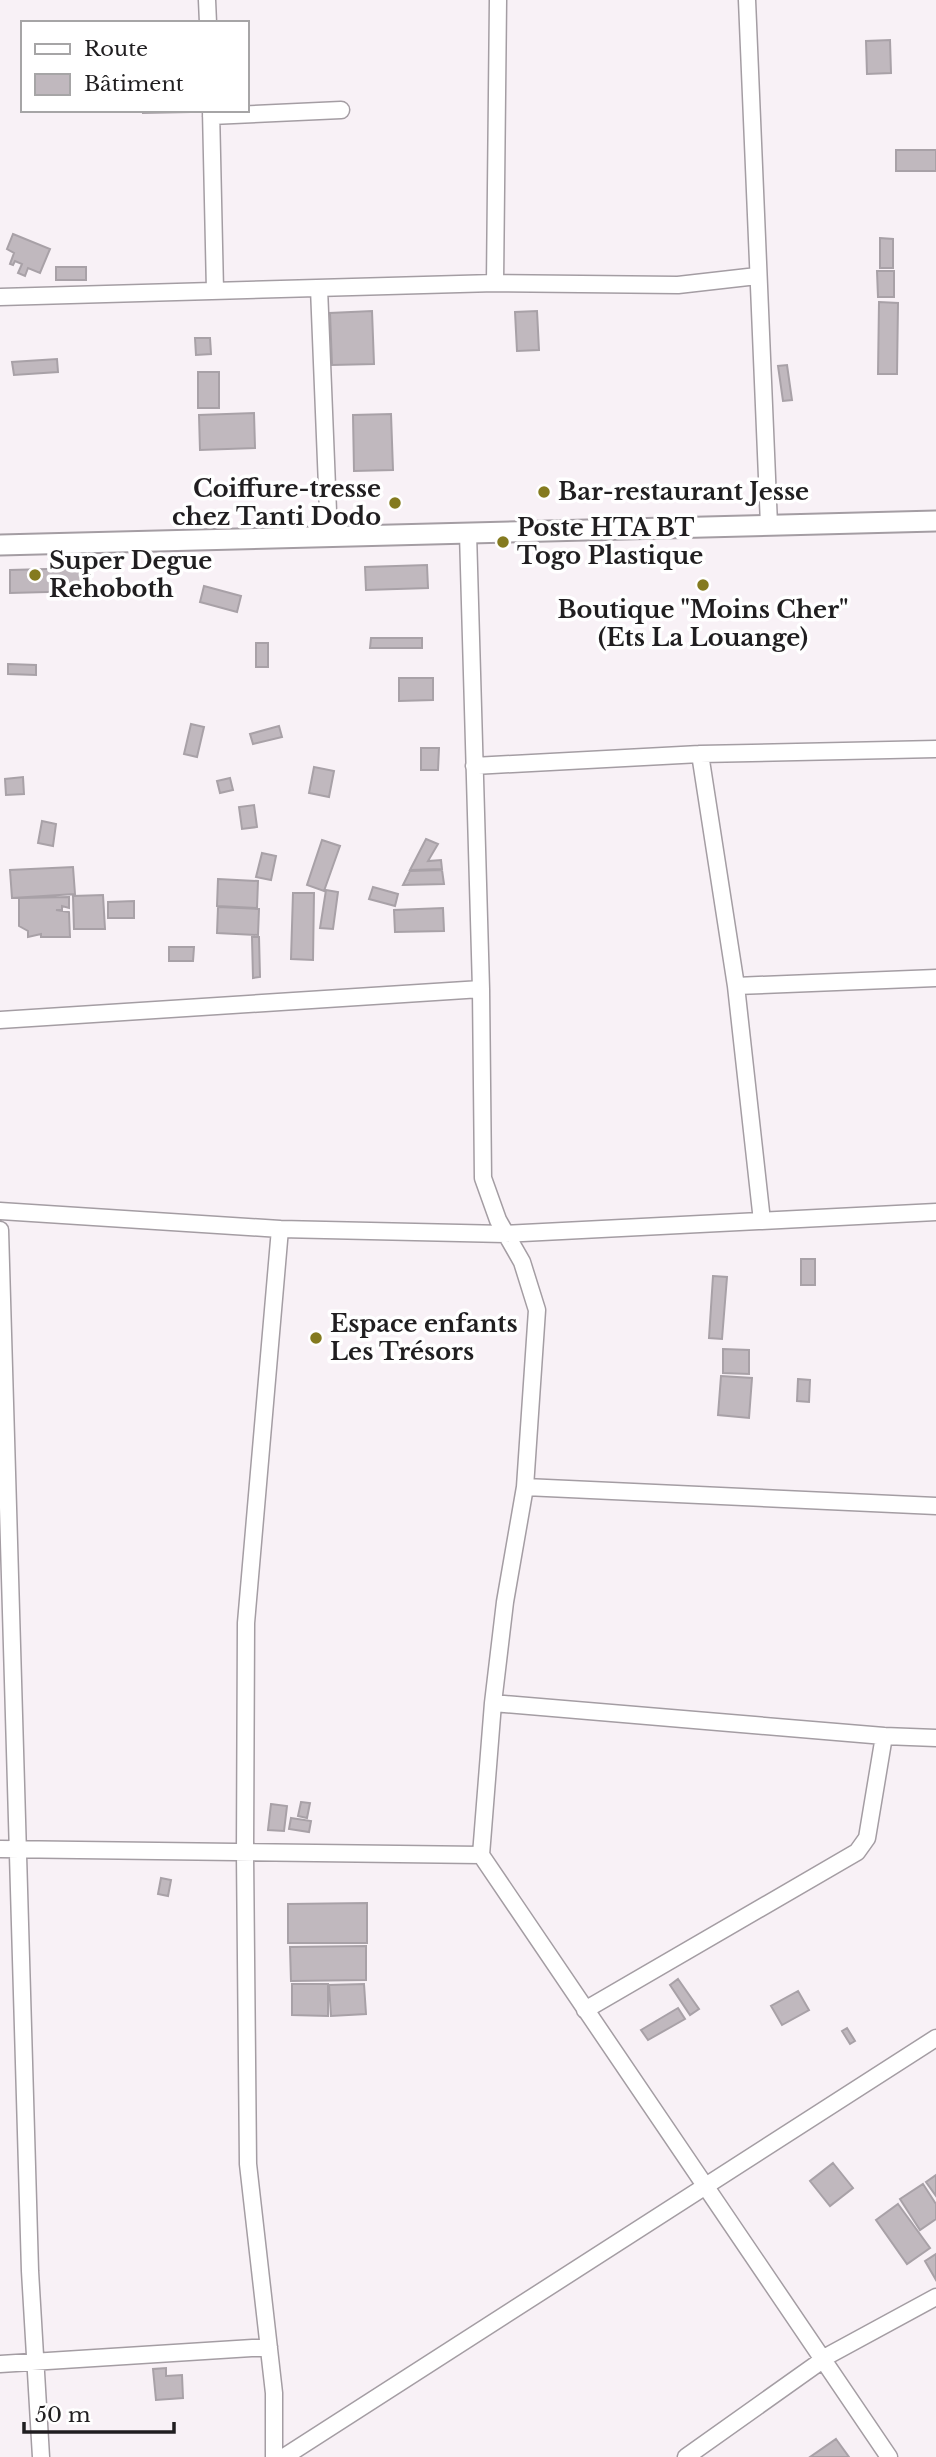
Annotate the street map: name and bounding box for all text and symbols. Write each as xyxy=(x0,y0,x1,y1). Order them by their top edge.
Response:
legend xyxy=(21,21,248,112)
text: Route xyxy=(84,36,148,62)
text: Bâtiment xyxy=(84,71,184,97)
place label: Coiffure-tresse chez Tanti Dodo xyxy=(172,474,381,531)
place label: Bar-restaurant Jesse xyxy=(558,477,809,506)
marker: Bar-restaurant Jesse xyxy=(536,484,552,500)
marker: Coiffure-tresse chez Tanti Dodo xyxy=(387,495,403,511)
place label: Poste HTA BT Togo Plastique xyxy=(517,513,703,570)
marker: Poste HTA BT Togo Plastique xyxy=(495,534,511,550)
place label: Super Degue Rehoboth xyxy=(49,546,212,603)
marker: Super Degue Rehoboth xyxy=(27,567,43,583)
marker: Boutique "Moins Cher" (Ets La Louange) xyxy=(695,577,711,593)
place label: Boutique "Moins Cher" (Ets La Louange) xyxy=(557,595,849,652)
place label: Espace enfants Les Trésors xyxy=(330,1309,518,1366)
marker: Espace enfants Les Trésors xyxy=(308,1330,324,1346)
scale bar xyxy=(24,2390,175,2434)
text: 50 m xyxy=(35,2402,91,2428)

